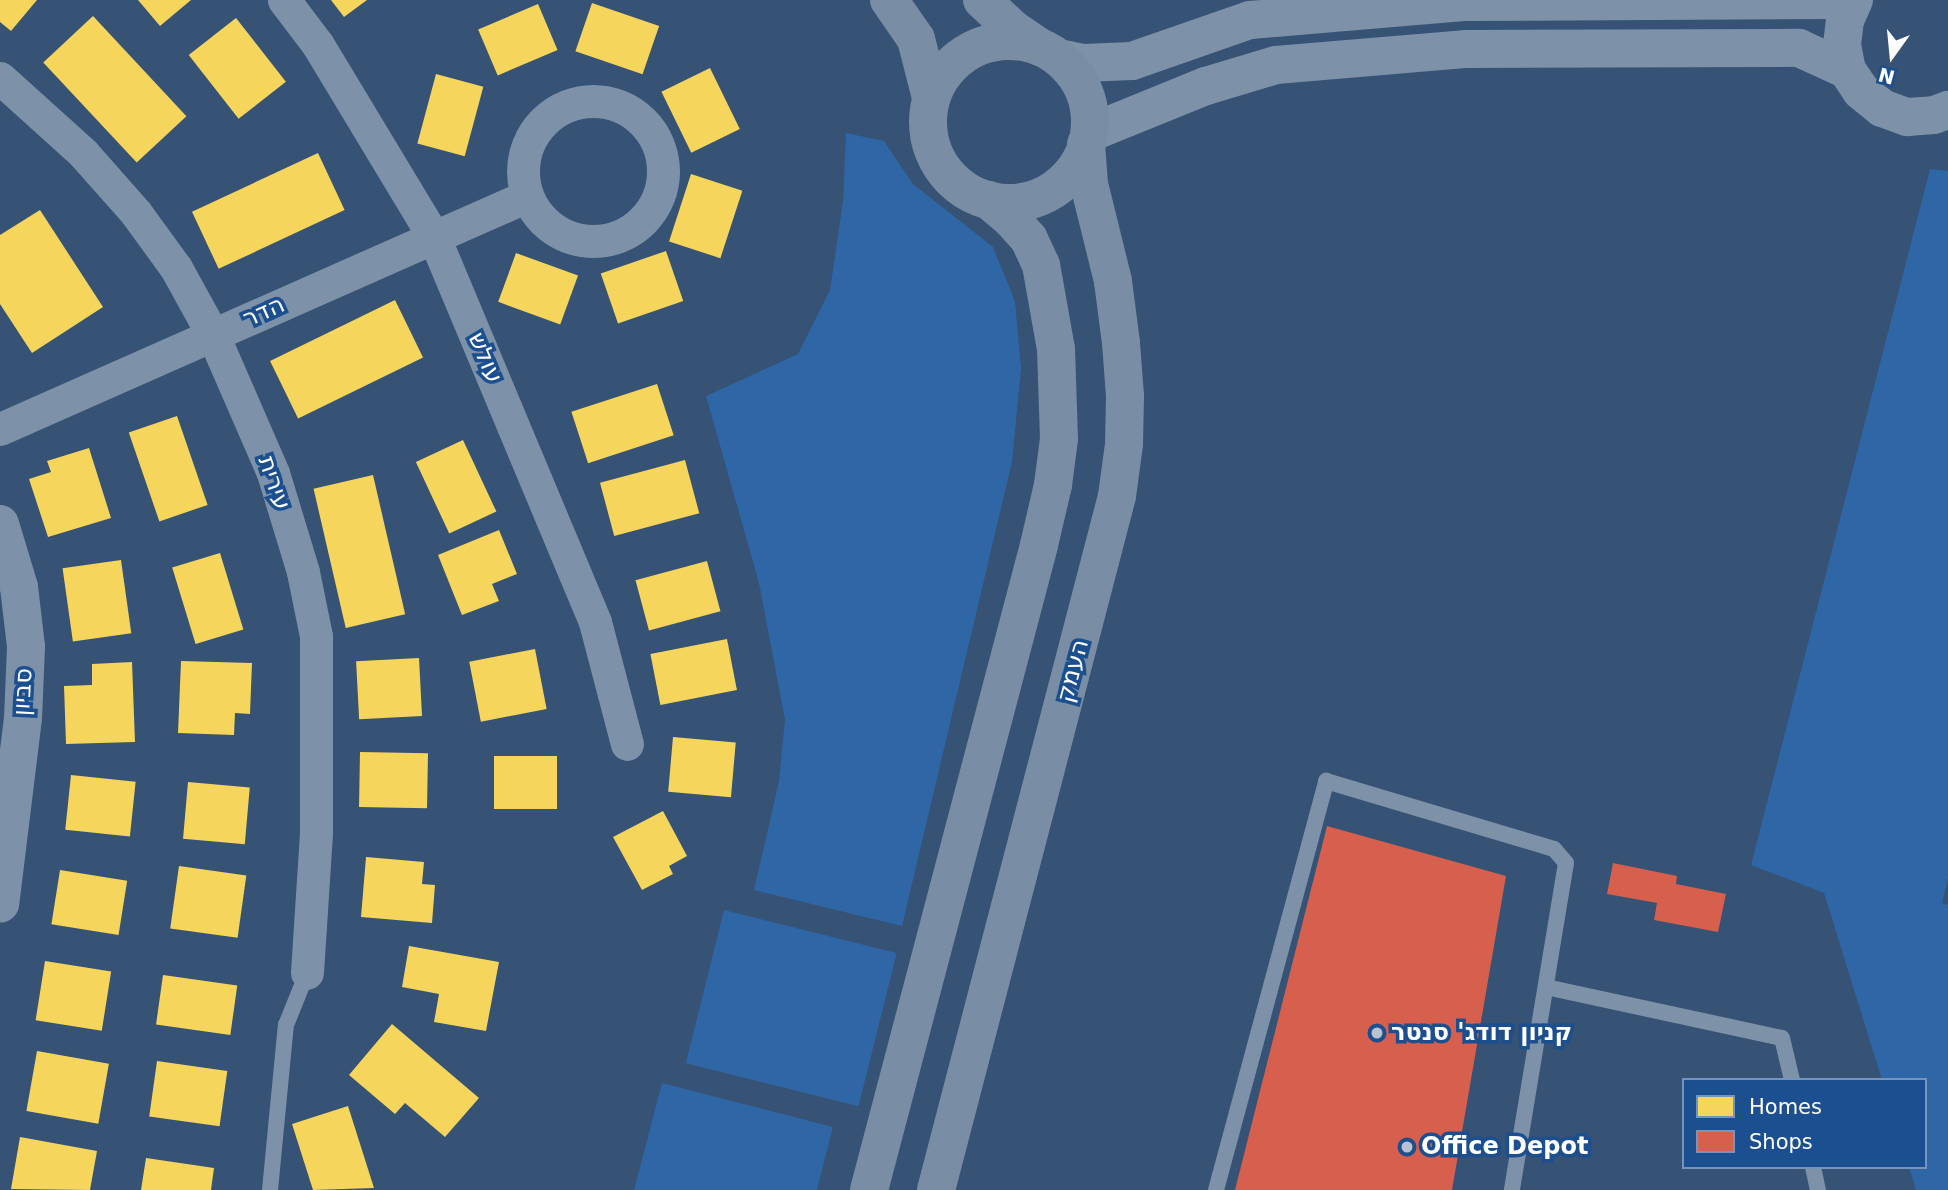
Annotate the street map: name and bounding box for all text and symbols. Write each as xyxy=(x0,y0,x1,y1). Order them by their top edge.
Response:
north arrow xyxy=(1857,21,1927,91)
text: N xyxy=(1876,64,1897,89)
street label: הדר xyxy=(239,290,289,334)
street label: עולש xyxy=(462,328,508,388)
street label: עירית xyxy=(251,452,297,514)
street label: העמק xyxy=(1051,636,1095,706)
street label: סביון xyxy=(7,667,39,717)
place label: קניון דודג' סנטר xyxy=(1391,1019,1572,1047)
marker: קניון דודג' סנטר xyxy=(1369,1025,1385,1041)
legend xyxy=(1682,1078,1927,1169)
text: Homes xyxy=(1749,1095,1822,1119)
text: Shops xyxy=(1749,1130,1813,1154)
place label: Office Depot xyxy=(1421,1133,1588,1161)
marker: Office Depot xyxy=(1399,1139,1415,1155)

